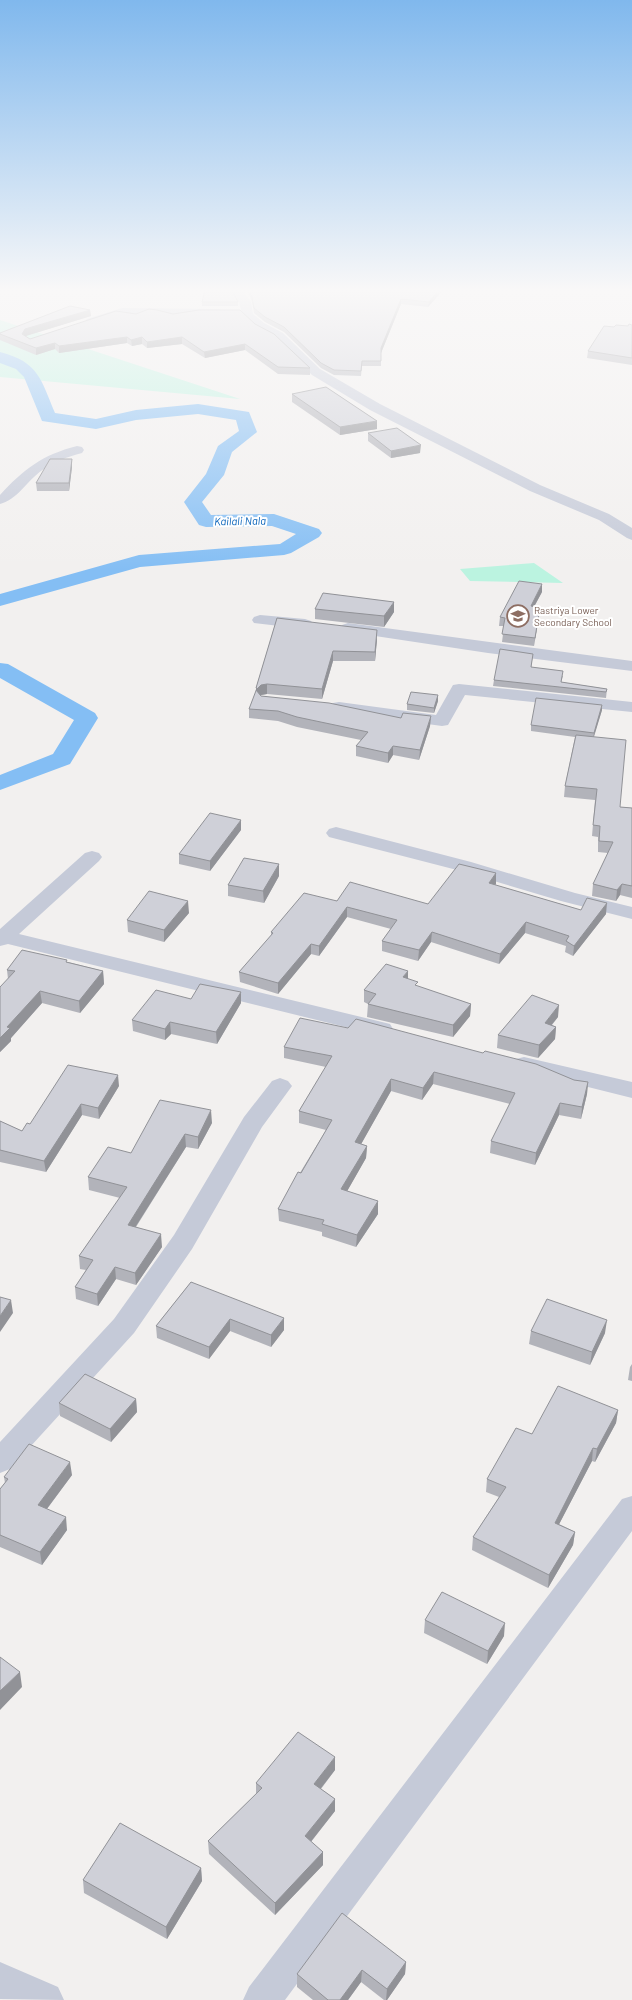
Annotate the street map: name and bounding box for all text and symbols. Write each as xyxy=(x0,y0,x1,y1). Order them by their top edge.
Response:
water label: Kailali Nala xyxy=(214,514,266,527)
school or university icon: Rastriya Lower Secondary School xyxy=(505,603,531,629)
place label: Rastriya Lower Secondary School xyxy=(534,604,612,628)

